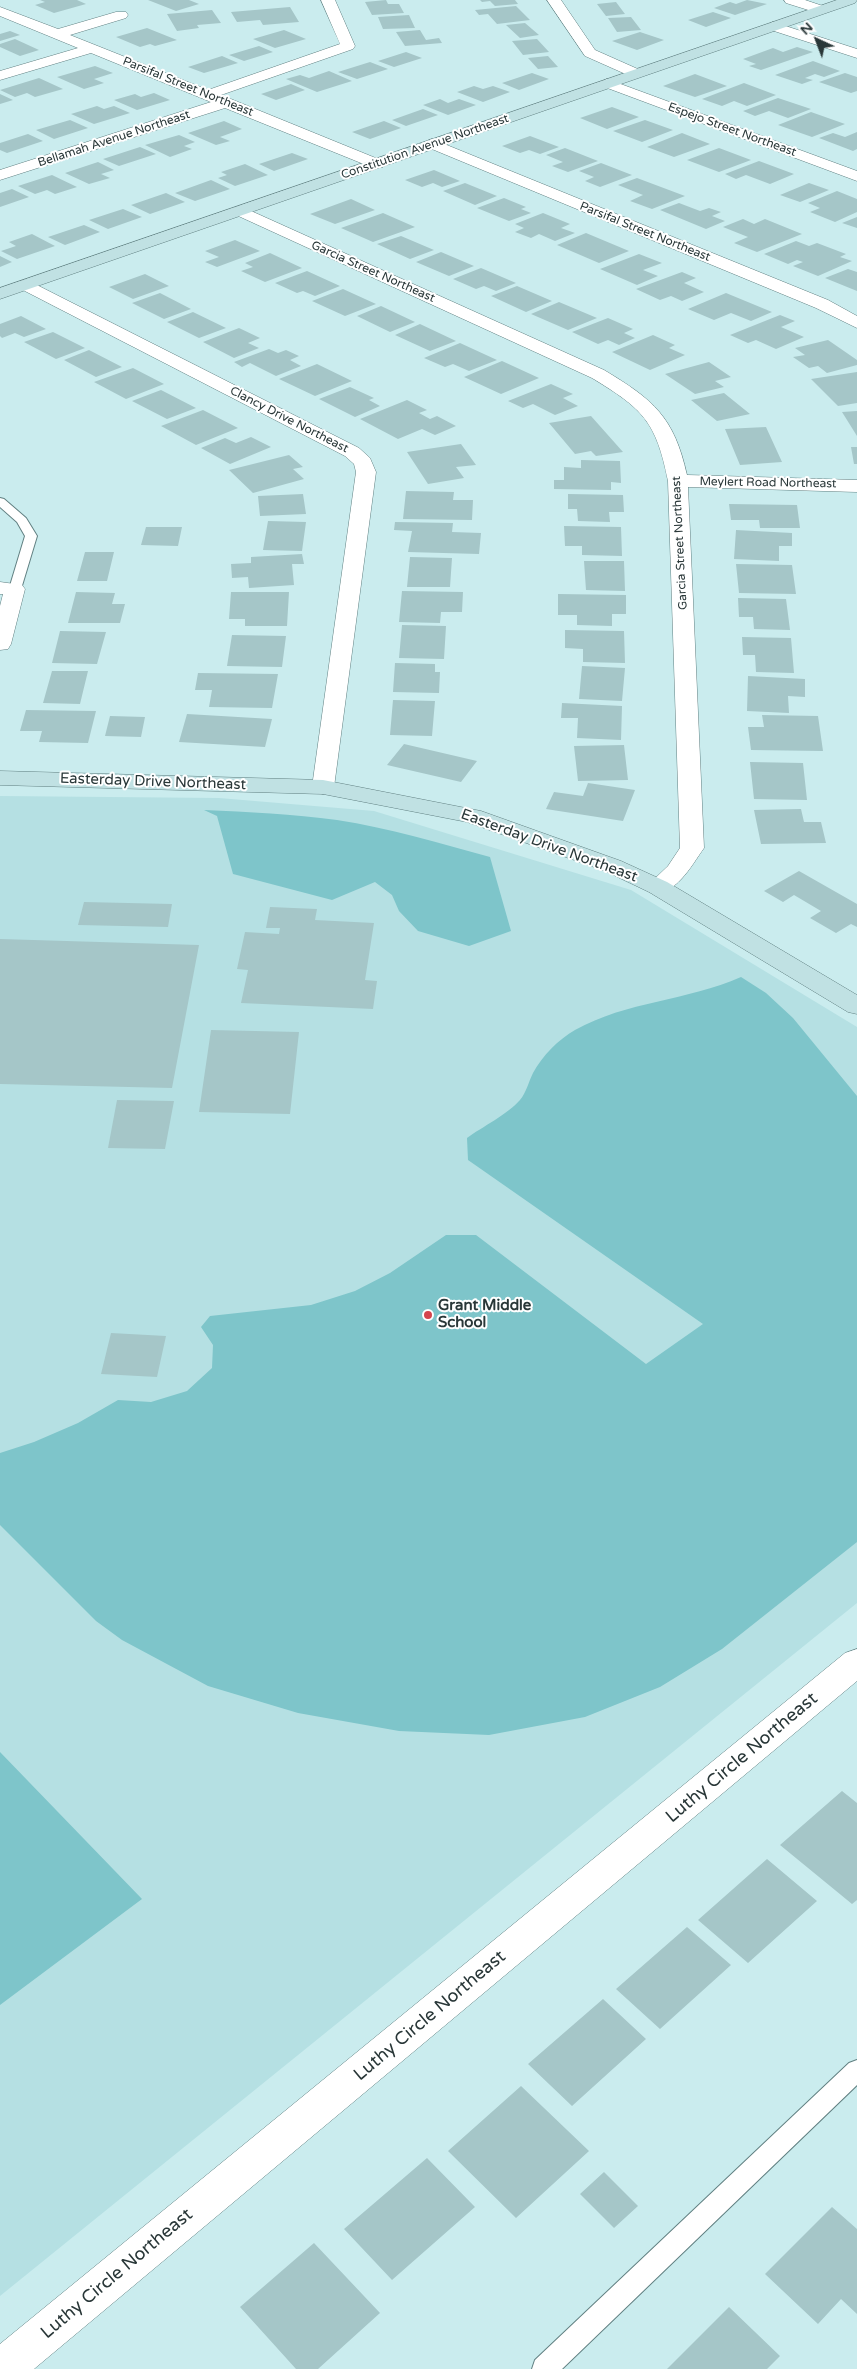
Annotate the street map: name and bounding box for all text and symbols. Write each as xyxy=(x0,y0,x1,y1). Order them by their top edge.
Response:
north arrow xyxy=(792,15,842,65)
text: N xyxy=(797,19,816,39)
street label: Parsifal Street Northeast xyxy=(121,54,255,120)
street label: Espejo Street Northeast xyxy=(666,100,798,160)
street label: Bellamah Avenue Northeast xyxy=(36,108,192,170)
street label: Constitution Avenue Northeast xyxy=(339,111,511,183)
street label: Parsifal Street Northeast xyxy=(578,199,712,265)
street label: Garcia Street Northeast xyxy=(309,238,437,306)
street label: Clancy Drive Northeast xyxy=(227,384,351,456)
street label: Meylert Road Northeast xyxy=(699,475,837,491)
street label: Garcia Street Northeast xyxy=(669,476,691,610)
street label: Easterday Drive Northeast xyxy=(59,770,247,794)
street label: Easterday Drive Northeast xyxy=(458,806,640,886)
place label: Grant Middle School xyxy=(438,1297,531,1332)
marker: Grant Middle School xyxy=(422,1309,434,1321)
street label: Luthy Circle Northeast xyxy=(662,1688,822,1828)
street label: Luthy Circle Northeast xyxy=(350,1946,510,2086)
street label: Luthy Circle Northeast xyxy=(37,2204,197,2344)

